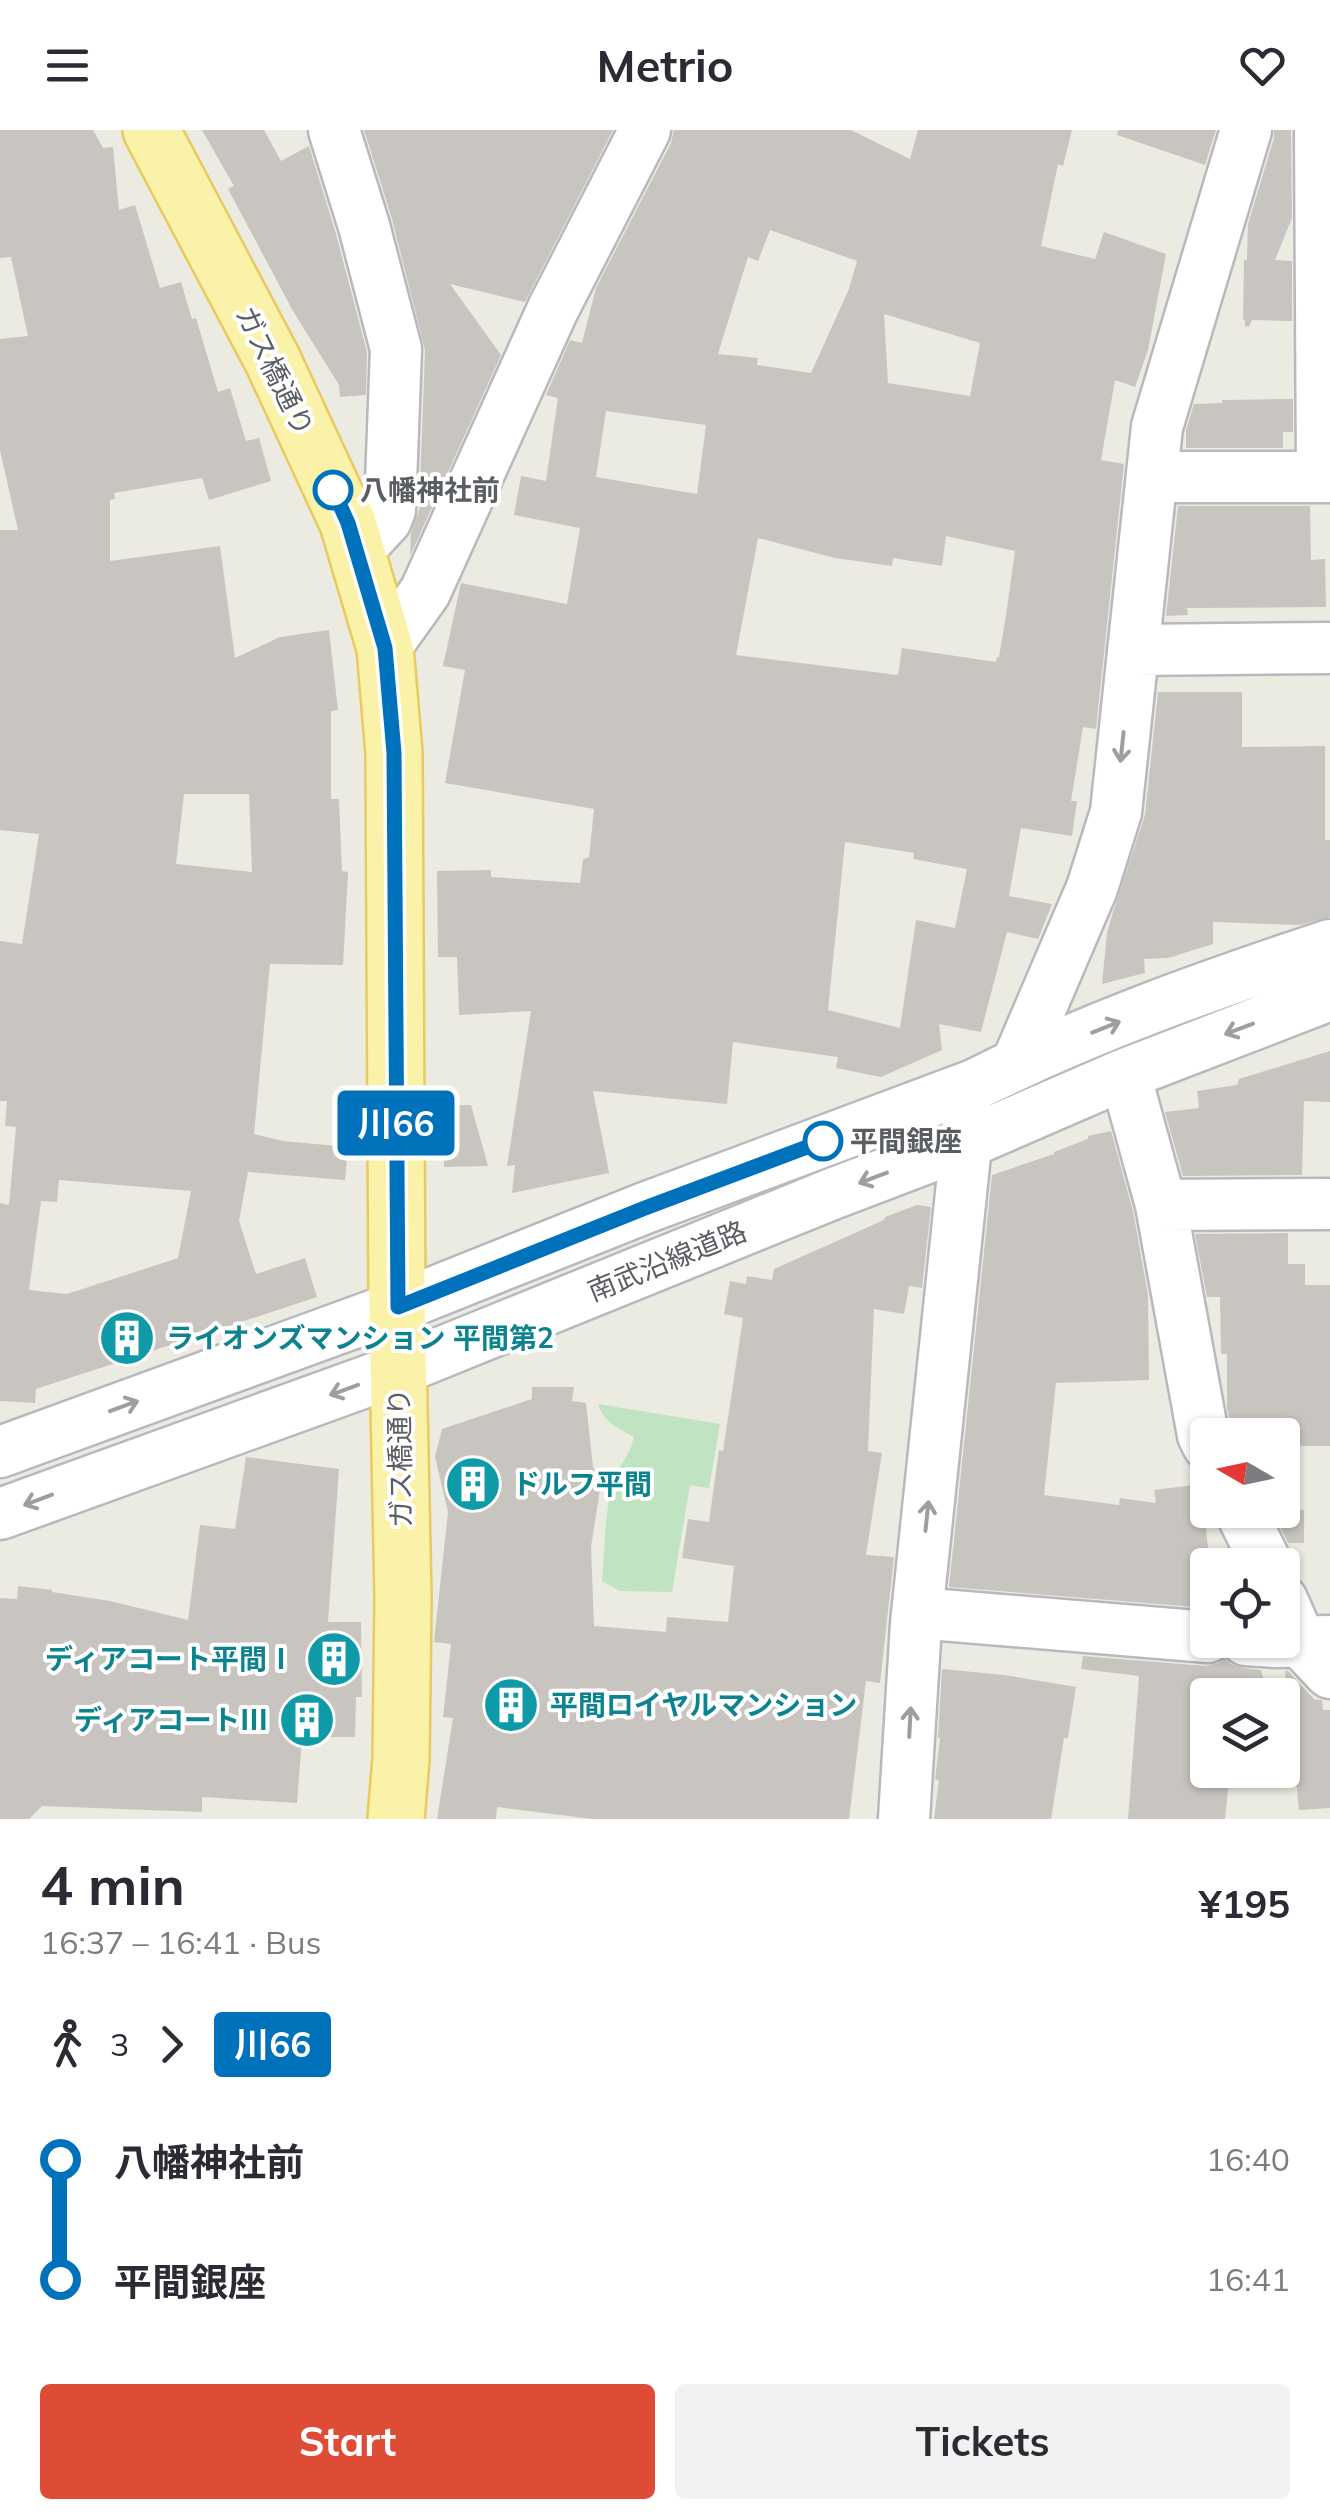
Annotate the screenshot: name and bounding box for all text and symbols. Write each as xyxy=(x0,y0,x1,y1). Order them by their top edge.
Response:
text: Metrio xyxy=(597,37,733,93)
icon: menu xyxy=(40,38,95,93)
icon: heart xyxy=(1235,38,1290,93)
street label: ガス橋通り xyxy=(229,300,322,441)
marker: 八幡神社前 xyxy=(314,471,352,509)
place label: 八幡神社前 xyxy=(360,472,500,507)
one-way arrow xyxy=(1112,730,1131,762)
one-way arrow xyxy=(1090,1017,1121,1035)
one-way arrow xyxy=(1224,1022,1254,1040)
line badge: 川66 xyxy=(338,1090,454,1156)
text: 川66 xyxy=(357,1101,435,1145)
marker: 平間銀座 xyxy=(804,1122,842,1160)
place label: 平間銀座 xyxy=(850,1123,962,1158)
one-way arrow xyxy=(858,1171,889,1189)
street label: 南武沿線道路 xyxy=(582,1213,751,1308)
building icon: ライオンズマンション 平間第2 xyxy=(97,1308,157,1368)
place label: ライオンズマンション 平間第2 xyxy=(166,1320,554,1355)
one-way arrow xyxy=(329,1382,360,1400)
street label: ガス橋通り xyxy=(381,1388,418,1528)
one-way arrow xyxy=(108,1396,139,1414)
north arrow xyxy=(1190,1418,1300,1528)
map controls xyxy=(1190,1418,1300,1788)
building icon: ドルフ平間 xyxy=(443,1454,503,1514)
place label: ドルフ平間 xyxy=(512,1466,652,1501)
one-way arrow xyxy=(23,1492,54,1510)
one-way arrow xyxy=(918,1500,937,1532)
button: locate xyxy=(1190,1548,1300,1658)
building icon: ディアコート平間Ⅰ xyxy=(304,1629,364,1689)
place label: ディアコート平間Ⅰ xyxy=(45,1641,295,1676)
building icon: 平間ロイヤルマンション xyxy=(481,1675,541,1735)
button: layers xyxy=(1190,1678,1300,1788)
place label: 平間ロイヤルマンション xyxy=(550,1687,857,1722)
building icon: ディアコートⅢ xyxy=(277,1690,337,1750)
place label: ディアコートⅢ xyxy=(74,1702,268,1737)
one-way arrow xyxy=(901,1706,920,1738)
text: 4 min xyxy=(40,1850,185,1919)
text: ¥195 xyxy=(1199,1880,1290,1928)
text: 16:37 – 16:41 · Bus xyxy=(40,1922,321,1962)
icon: walk xyxy=(40,2017,95,2072)
icon: forward xyxy=(144,2017,199,2072)
text: 川66 xyxy=(234,2022,311,2066)
text: 3 xyxy=(110,2024,129,2064)
text: 八幡神社前 xyxy=(114,2138,304,2186)
text: 16:40 xyxy=(1206,2139,1290,2179)
text: 平間銀座 xyxy=(114,2258,266,2306)
text: 16:41 xyxy=(1206,2259,1290,2299)
button: Start xyxy=(40,2384,655,2499)
button: Tickets xyxy=(675,2384,1290,2499)

